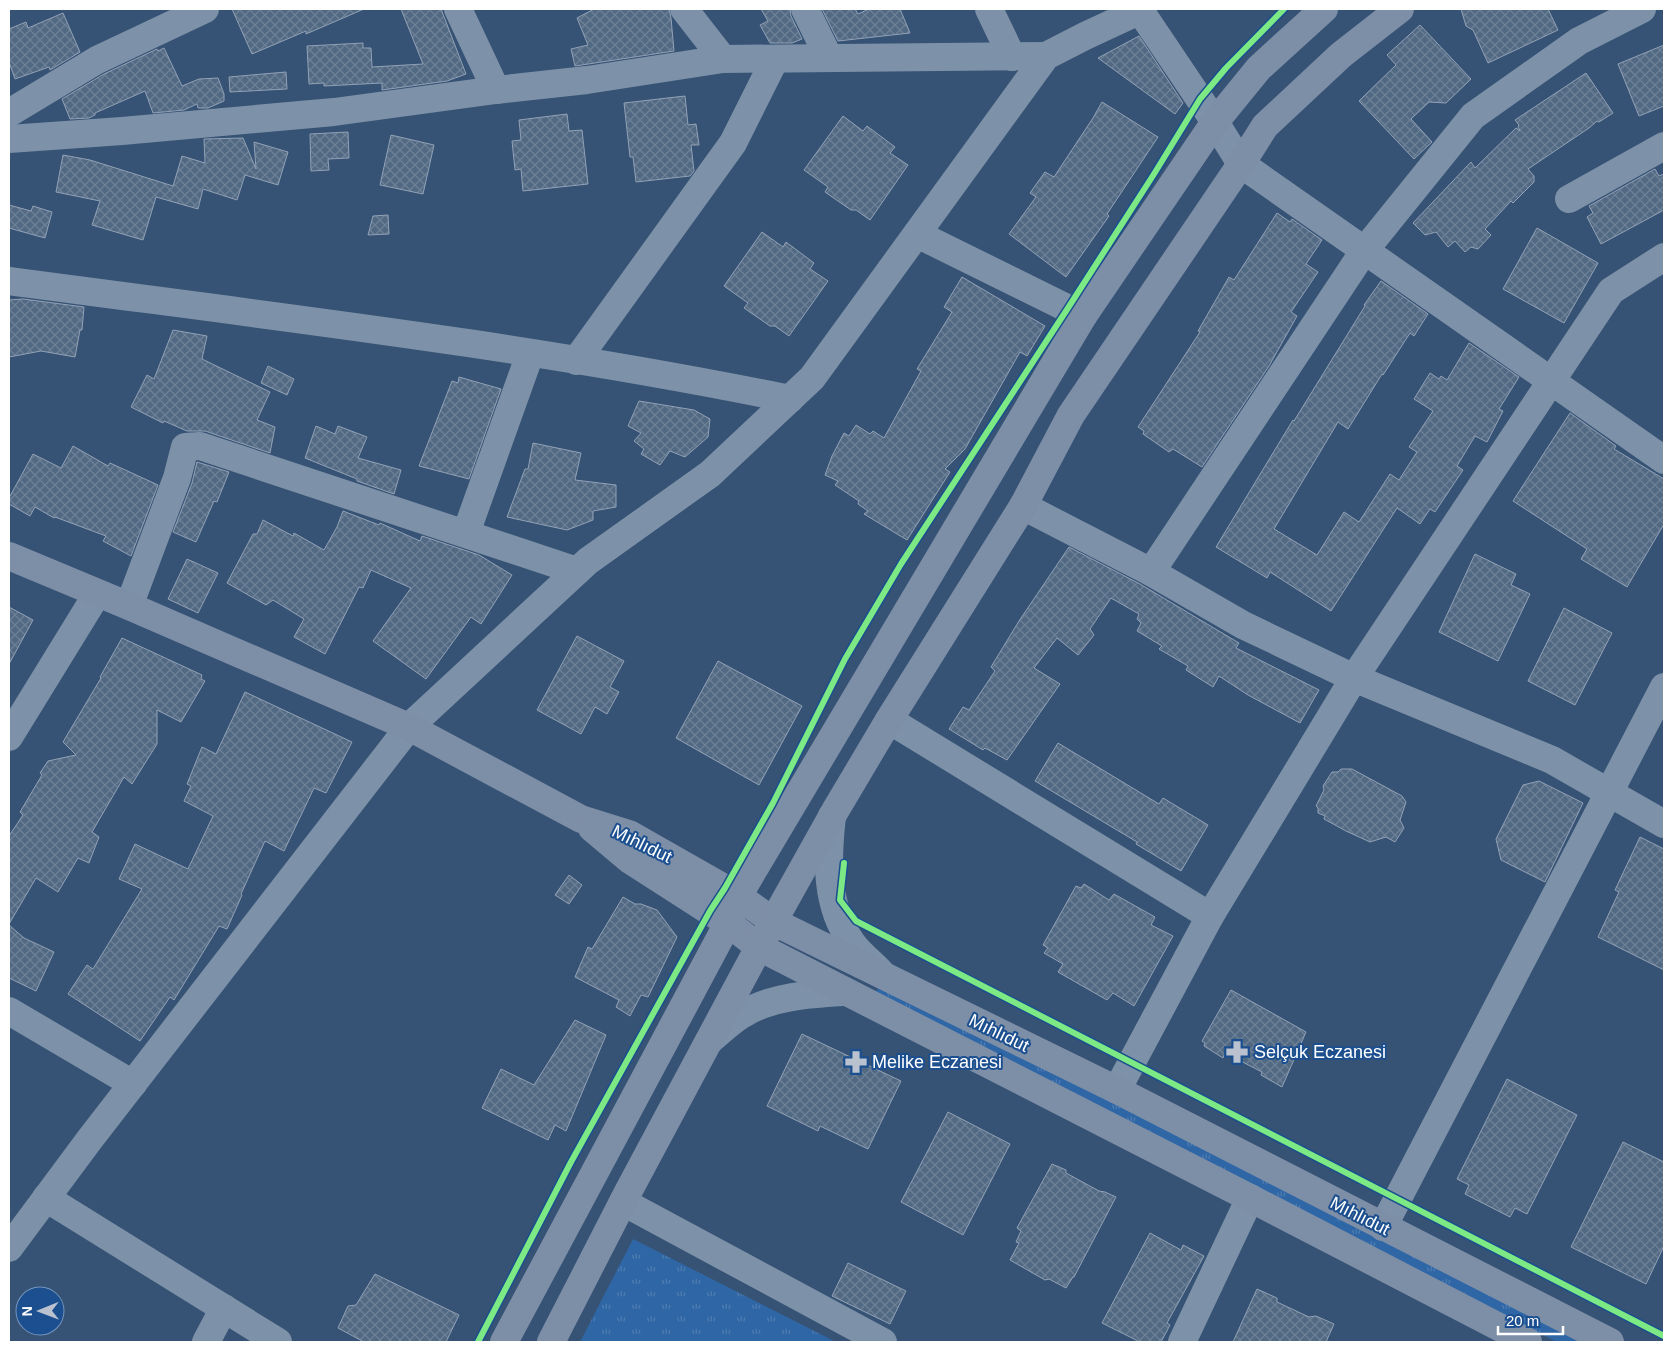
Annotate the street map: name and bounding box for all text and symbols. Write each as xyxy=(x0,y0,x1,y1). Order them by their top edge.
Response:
street label: Mıhlıdut xyxy=(609,821,675,867)
street label: Mıhlıdut xyxy=(966,1010,1032,1056)
pharmacy icon: Selçuk Eczanesi xyxy=(1224,1039,1250,1065)
place label: Selçuk Eczanesi xyxy=(1254,1042,1386,1062)
pharmacy icon: Melike Eczanesi xyxy=(843,1049,869,1075)
place label: Melike Eczanesi xyxy=(872,1052,1002,1072)
street label: Mıhlıdut xyxy=(1327,1193,1393,1239)
north arrow xyxy=(15,1286,65,1336)
scale bar xyxy=(1498,1304,1563,1336)
text: N xyxy=(19,1306,35,1316)
text: 20 m xyxy=(1506,1312,1539,1329)

